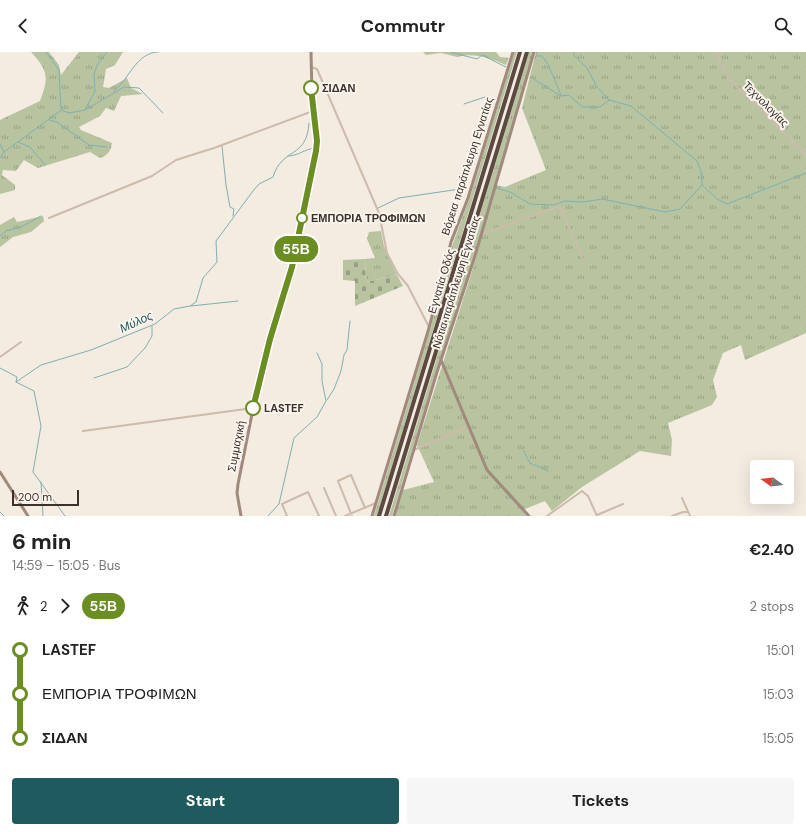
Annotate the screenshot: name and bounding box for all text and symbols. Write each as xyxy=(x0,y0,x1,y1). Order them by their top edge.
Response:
text: Commutr xyxy=(361,14,445,38)
icon: back xyxy=(12,15,34,37)
icon: search xyxy=(772,15,794,37)
street label: Τεχνολογίας xyxy=(740,78,792,130)
marker: ΣΙΔΑΝ xyxy=(303,80,319,96)
place label: ΣΙΔΑΝ xyxy=(322,81,356,95)
street label: Βόρεια παράπλευρη Εγνατίας xyxy=(438,95,496,237)
place label: ΕΜΠΟΡΙΑ ΤΡΟΦΙΜΩΝ xyxy=(311,211,426,225)
marker: ΕΜΠΟΡΙΑ ΤΡΟΦΙΜΩΝ xyxy=(296,212,308,224)
street label: Νότια παράπλευρη Εγνατίας xyxy=(429,214,483,350)
line badge: 55Β xyxy=(273,236,319,262)
text: 55Β xyxy=(282,240,310,258)
street label: Εγνατία Οδός xyxy=(425,247,457,315)
water label: Μύλος xyxy=(117,307,155,337)
marker: LASTEF xyxy=(245,400,261,416)
place label: LASTEF xyxy=(264,401,304,415)
street label: Συμμαχική xyxy=(224,419,248,473)
north arrow xyxy=(750,460,794,504)
map controls xyxy=(750,460,794,504)
scale bar xyxy=(12,488,79,507)
text: 200 m xyxy=(18,490,52,504)
text: 6 min xyxy=(12,527,71,556)
text: €2.40 xyxy=(749,540,794,560)
text: 14:59 – 15:05 · Bus xyxy=(12,557,121,574)
icon: walk xyxy=(12,595,34,617)
icon: forward xyxy=(54,595,76,617)
text: 55Β xyxy=(90,597,117,615)
text: 2 xyxy=(40,598,48,615)
text: 2 stops xyxy=(750,598,794,615)
text: LASTEF xyxy=(42,640,96,660)
text: 15:01 xyxy=(766,642,794,659)
text: ΕΜΠΟΡΙΑ ΤΡΟΦΙΜΩΝ xyxy=(42,684,197,704)
text: 15:03 xyxy=(763,686,794,703)
text: ΣΙΔΑΝ xyxy=(42,728,88,748)
text: 15:05 xyxy=(763,730,794,747)
button: Start xyxy=(12,778,399,824)
button: Tickets xyxy=(407,778,794,824)

